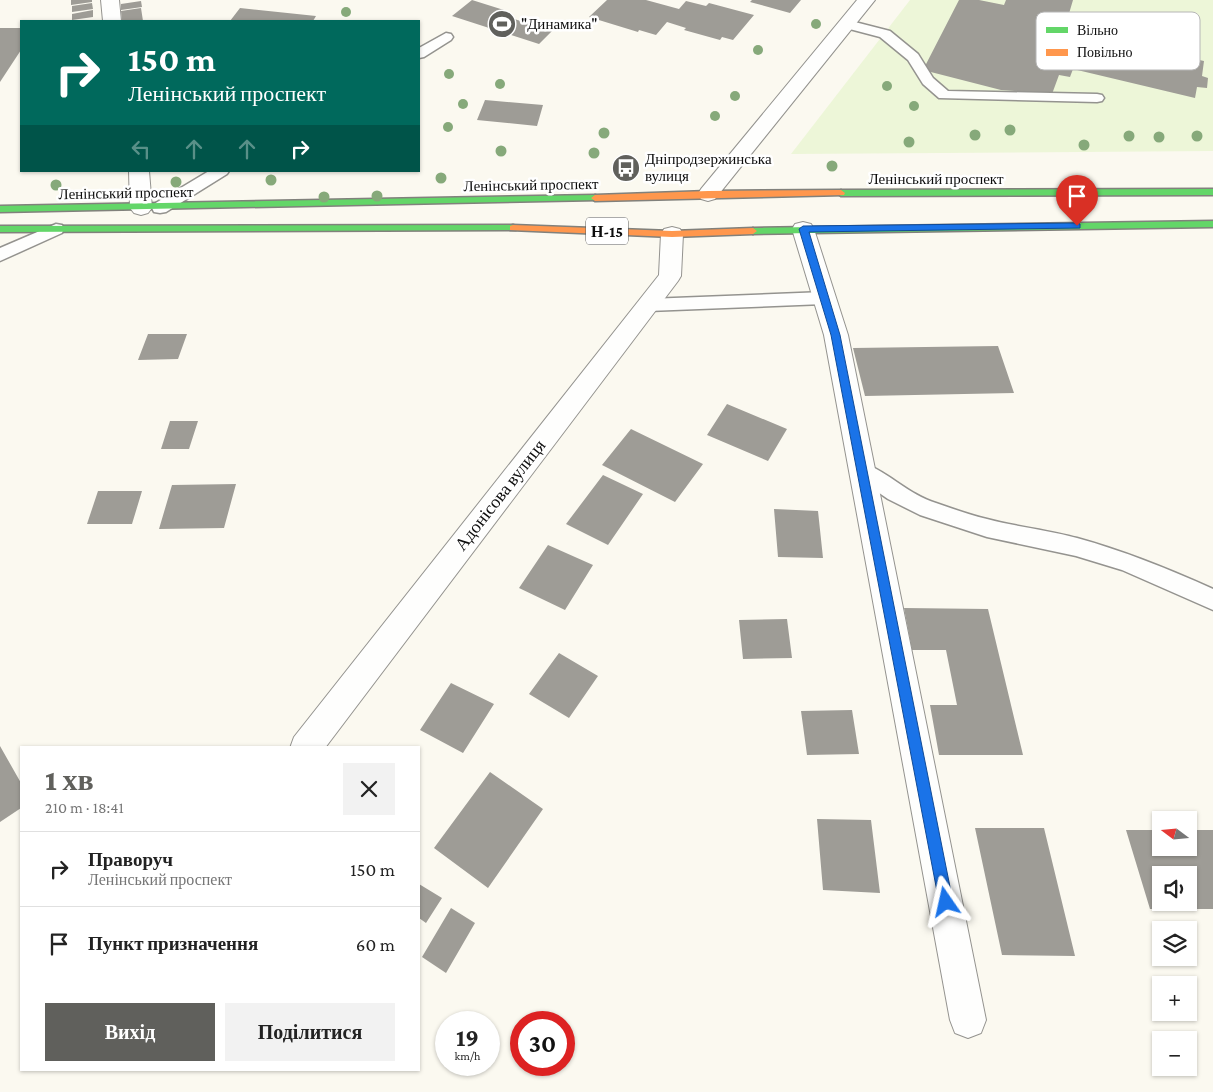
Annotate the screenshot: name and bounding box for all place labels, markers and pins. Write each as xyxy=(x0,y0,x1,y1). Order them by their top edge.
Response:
sports icon: "Динамика" xyxy=(487,9,517,39)
place label: "Динамика" xyxy=(521,16,597,32)
place label: Дніпродзержинська вулиця xyxy=(645,151,772,184)
bus stop icon: Дніпродзержинська вулиця xyxy=(611,153,641,183)
pin xyxy=(1056,175,1098,226)

